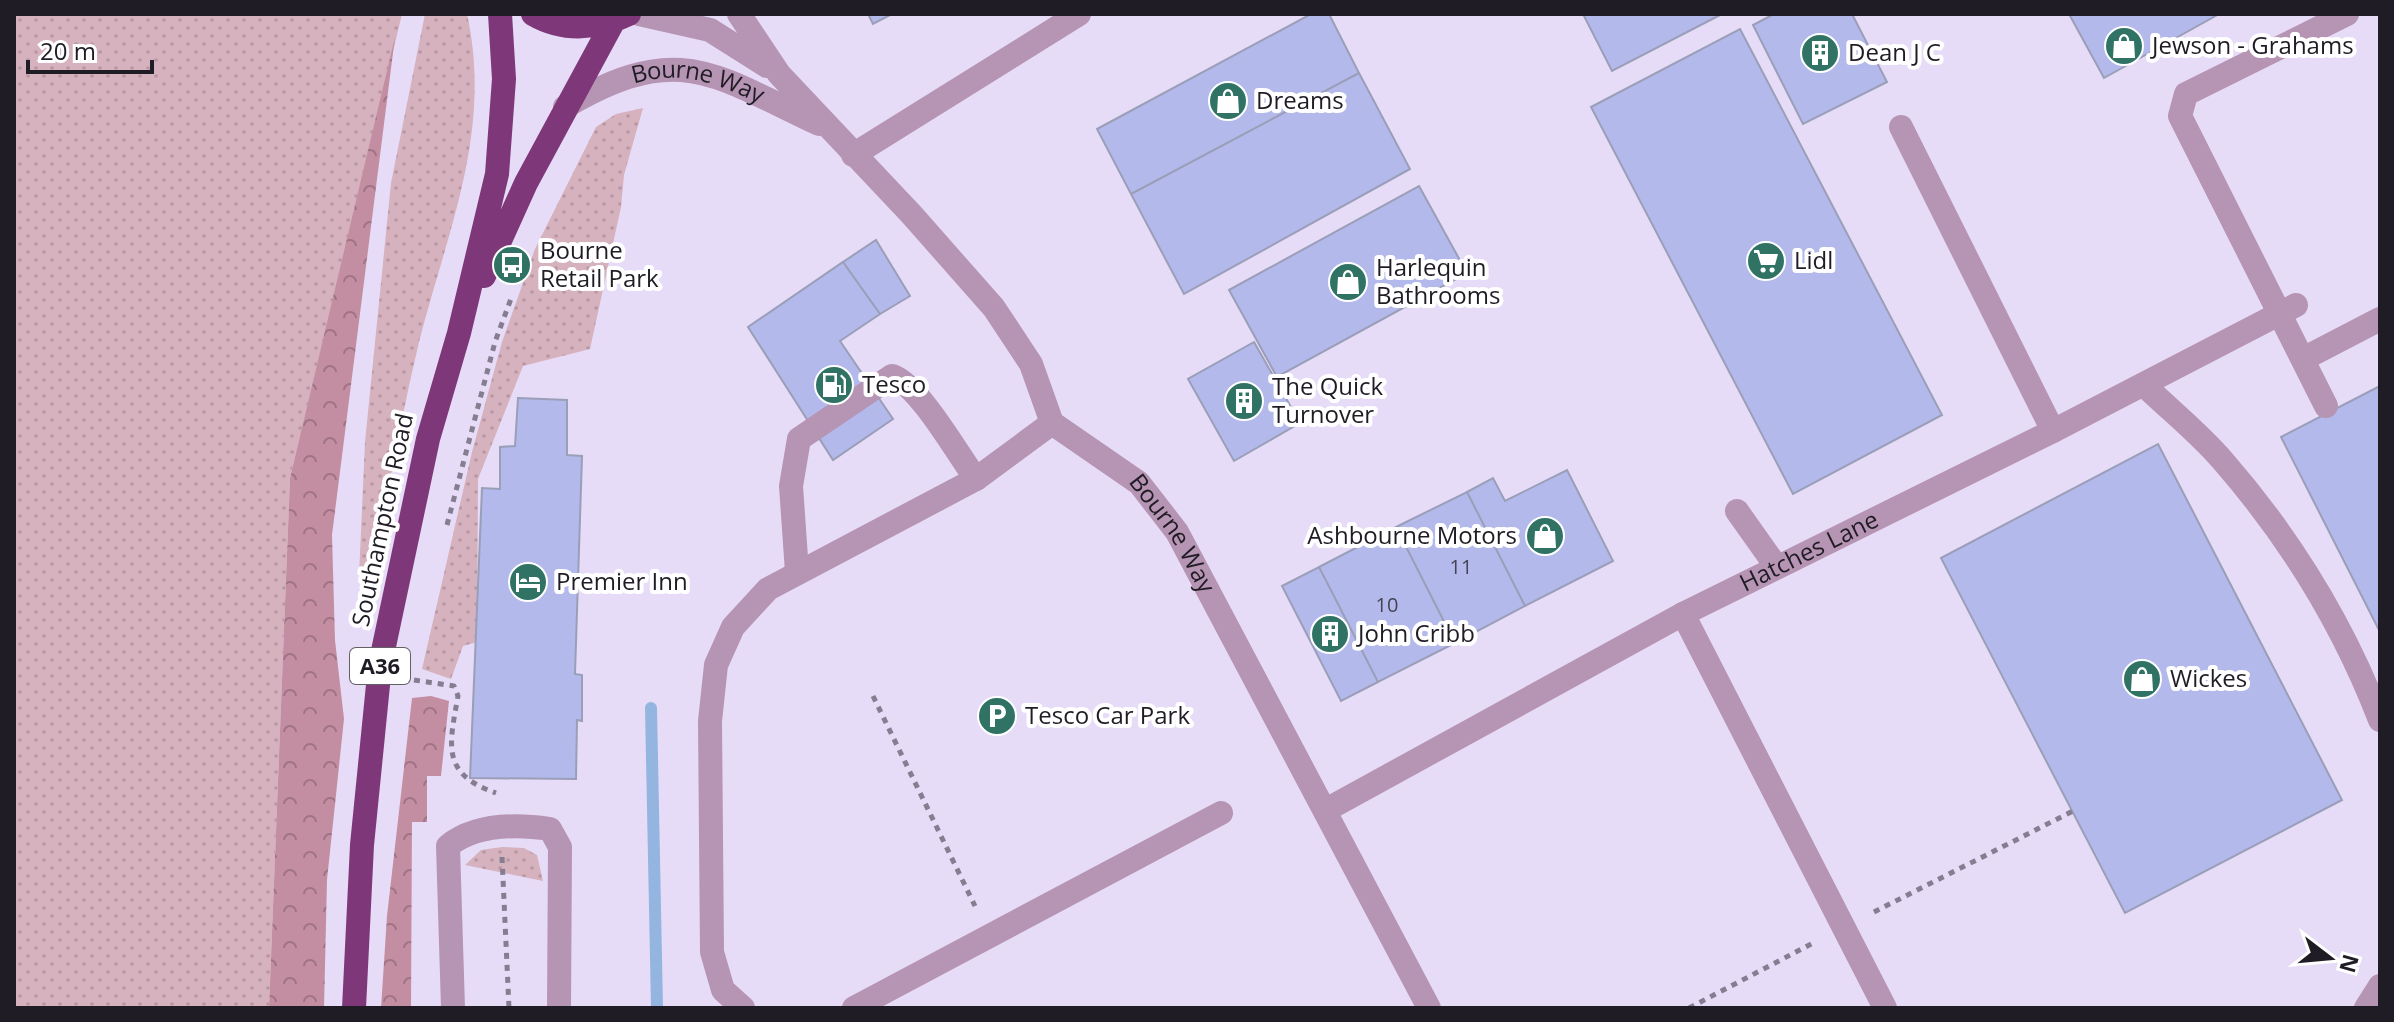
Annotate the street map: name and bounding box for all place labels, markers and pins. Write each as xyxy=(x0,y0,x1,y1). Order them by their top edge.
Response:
shop icon: Jewson - Grahams xyxy=(2103,25,2145,67)
place label: Jewson - Grahams xyxy=(2150,28,2354,61)
building icon: Dean J C xyxy=(1799,32,1841,74)
place label: Dean J C xyxy=(1848,35,1941,68)
shop icon: Dreams xyxy=(1207,80,1249,122)
place label: Dreams xyxy=(1256,83,1344,116)
place label: Bourne Retail Park xyxy=(540,233,659,294)
supermarket icon: Lidl xyxy=(1745,240,1787,282)
place label: Lidl xyxy=(1794,243,1833,276)
bus stop icon: Bourne Retail Park xyxy=(491,244,533,286)
place label: Harlequin Bathrooms xyxy=(1376,250,1500,311)
shop icon: Harlequin Bathrooms xyxy=(1327,261,1369,303)
fuel station icon: Tesco xyxy=(813,364,855,406)
place label: Tesco xyxy=(862,367,926,400)
place label: The Quick Turnover xyxy=(1272,369,1384,430)
building icon: The Quick Turnover xyxy=(1223,380,1265,422)
shop icon: Ashbourne Motors xyxy=(1524,515,1566,557)
place label: Ashbourne Motors xyxy=(1307,518,1517,551)
hotel icon: Premier Inn xyxy=(507,561,549,603)
place label: Premier Inn xyxy=(556,564,688,597)
building icon: John Cribb xyxy=(1309,613,1351,655)
place label: John Cribb xyxy=(1356,616,1475,649)
shop icon: Wickes xyxy=(2121,658,2163,700)
place label: Wickes xyxy=(2170,661,2247,694)
parking icon: Tesco Car Park xyxy=(976,695,1018,737)
place label: Tesco Car Park xyxy=(1025,698,1190,731)

